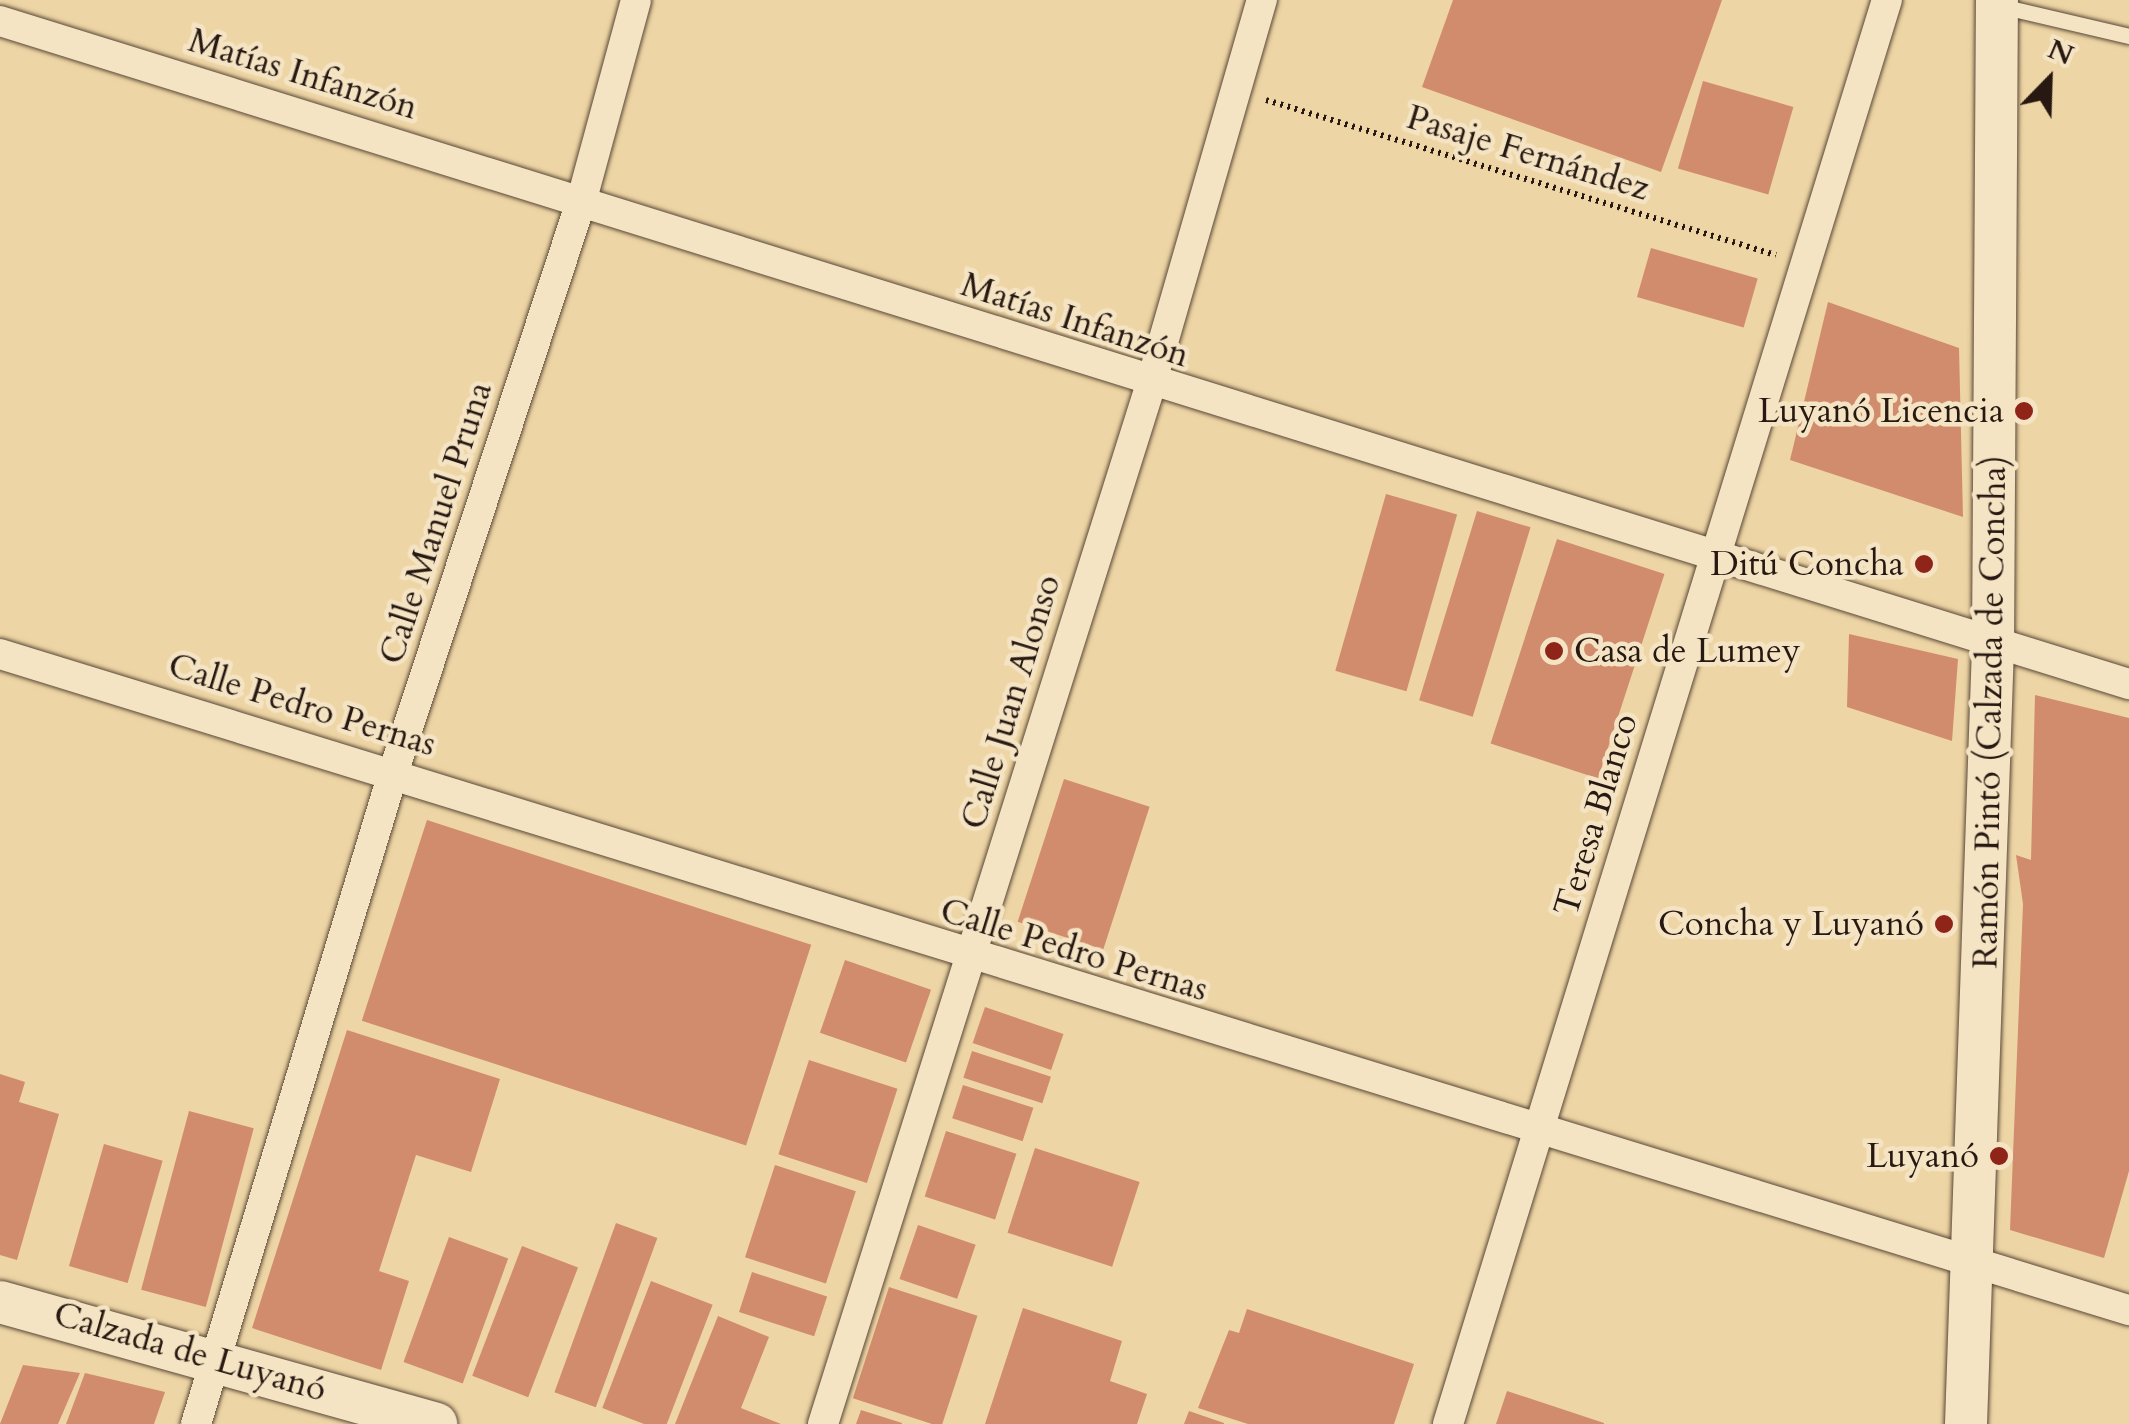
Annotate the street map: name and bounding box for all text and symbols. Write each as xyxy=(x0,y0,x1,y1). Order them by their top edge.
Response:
street label: Matías Infanzón xyxy=(183,19,423,129)
north arrow xyxy=(1999,30,2099,130)
text: N xyxy=(2042,30,2079,75)
street label: Pasaje Fernández xyxy=(1402,96,1654,210)
street label: Matías Infanzón xyxy=(956,263,1194,377)
street label: Calle Manuel Pruna xyxy=(371,377,501,669)
place label: Luyanó Licencia xyxy=(1758,390,2004,432)
marker: Luyanó Licencia xyxy=(2013,400,2035,422)
street label: Ramón Pintó (Calzada de Concha) xyxy=(1965,455,2015,969)
place label: Ditú Concha xyxy=(1710,543,1904,585)
marker: Ditú Concha xyxy=(1913,553,1935,575)
street label: Calle Juan Alonso xyxy=(952,570,1070,834)
place label: Casa de Lumey xyxy=(1574,630,1800,672)
marker: Casa de Lumey xyxy=(1543,640,1565,662)
street label: Calle Pedro Pernas xyxy=(163,644,441,766)
street label: Teresa Blanco xyxy=(1545,709,1647,921)
street label: Calle Pedro Pernas xyxy=(935,889,1213,1011)
place label: Concha y Luyanó xyxy=(1658,903,1924,945)
marker: Concha y Luyanó xyxy=(1933,913,1955,935)
place label: Luyanó xyxy=(1866,1135,1979,1177)
marker: Luyanó xyxy=(1988,1145,2010,1167)
street label: Calzada de Luyanó xyxy=(49,1293,331,1411)

